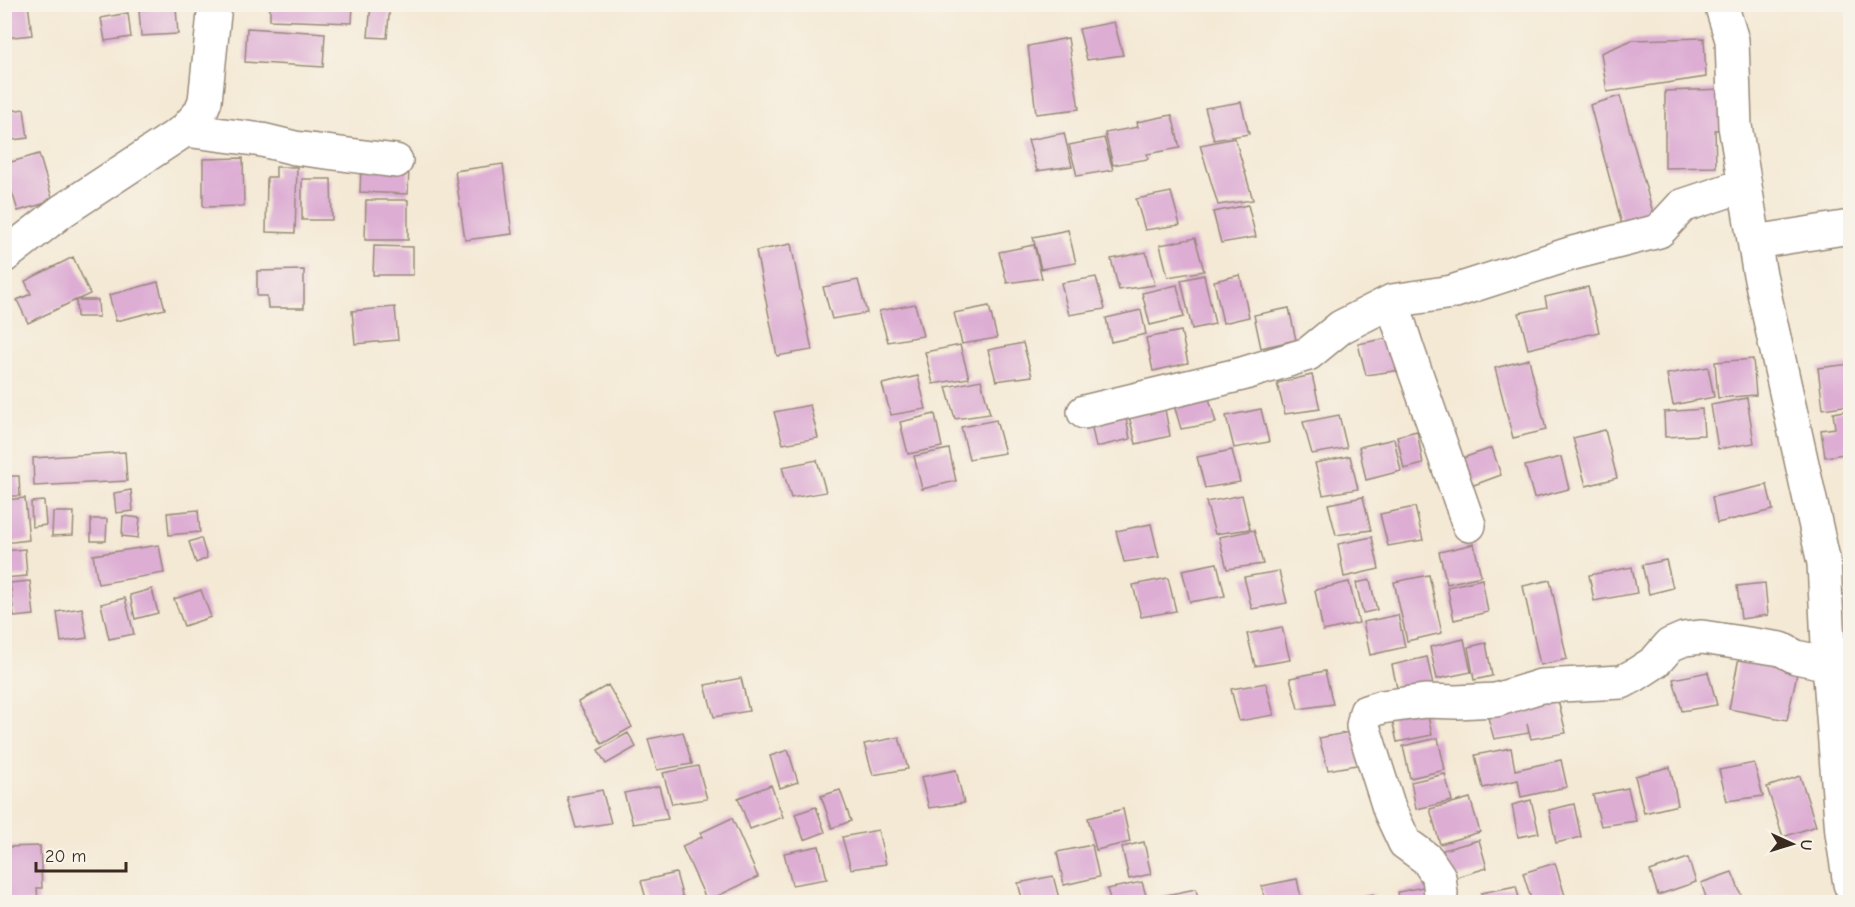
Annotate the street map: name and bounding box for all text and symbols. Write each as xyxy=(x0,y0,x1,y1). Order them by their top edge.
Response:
north arrow xyxy=(1762,814,1822,874)
scale bar xyxy=(36,835,126,873)
text: U xyxy=(1797,839,1815,851)
text: 20 m xyxy=(45,846,86,867)

